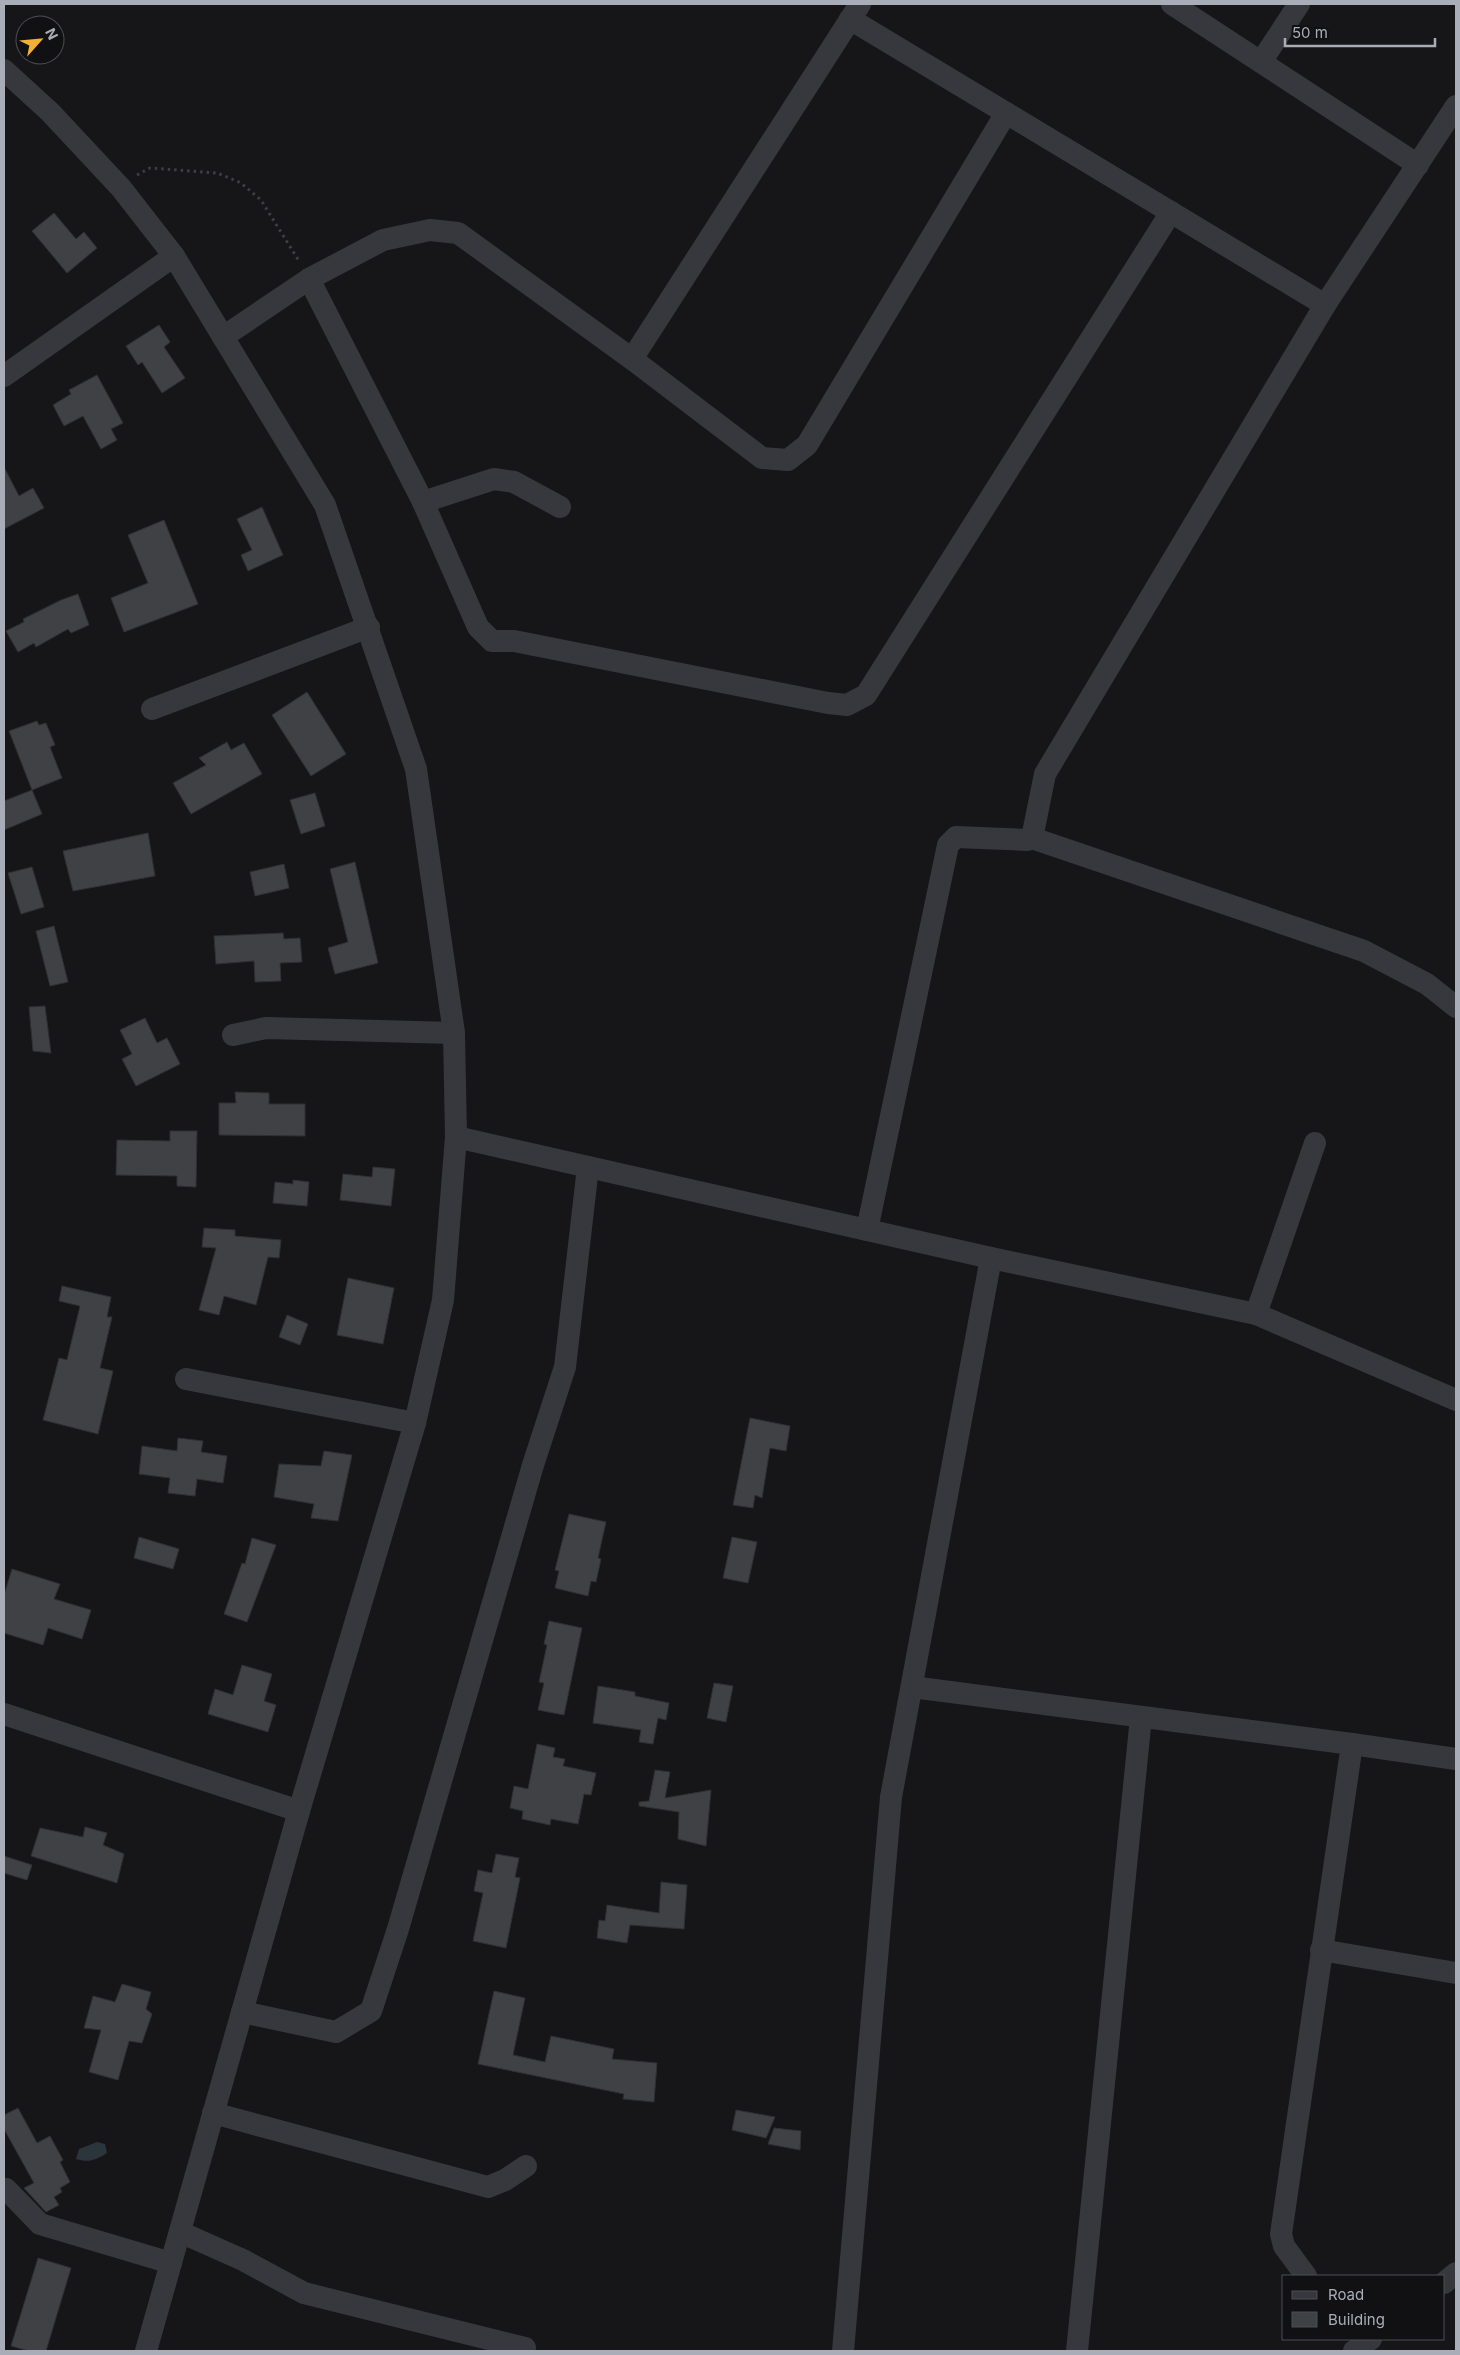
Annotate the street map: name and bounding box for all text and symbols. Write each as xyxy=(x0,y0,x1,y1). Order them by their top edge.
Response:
north arrow xyxy=(15,15,65,65)
scale bar xyxy=(1285,15,1435,47)
text: 50 m xyxy=(1292,23,1328,42)
text: N xyxy=(42,25,62,42)
legend xyxy=(1282,2275,1445,2340)
text: Road xyxy=(1328,2285,1364,2304)
text: Building xyxy=(1328,2310,1385,2329)

